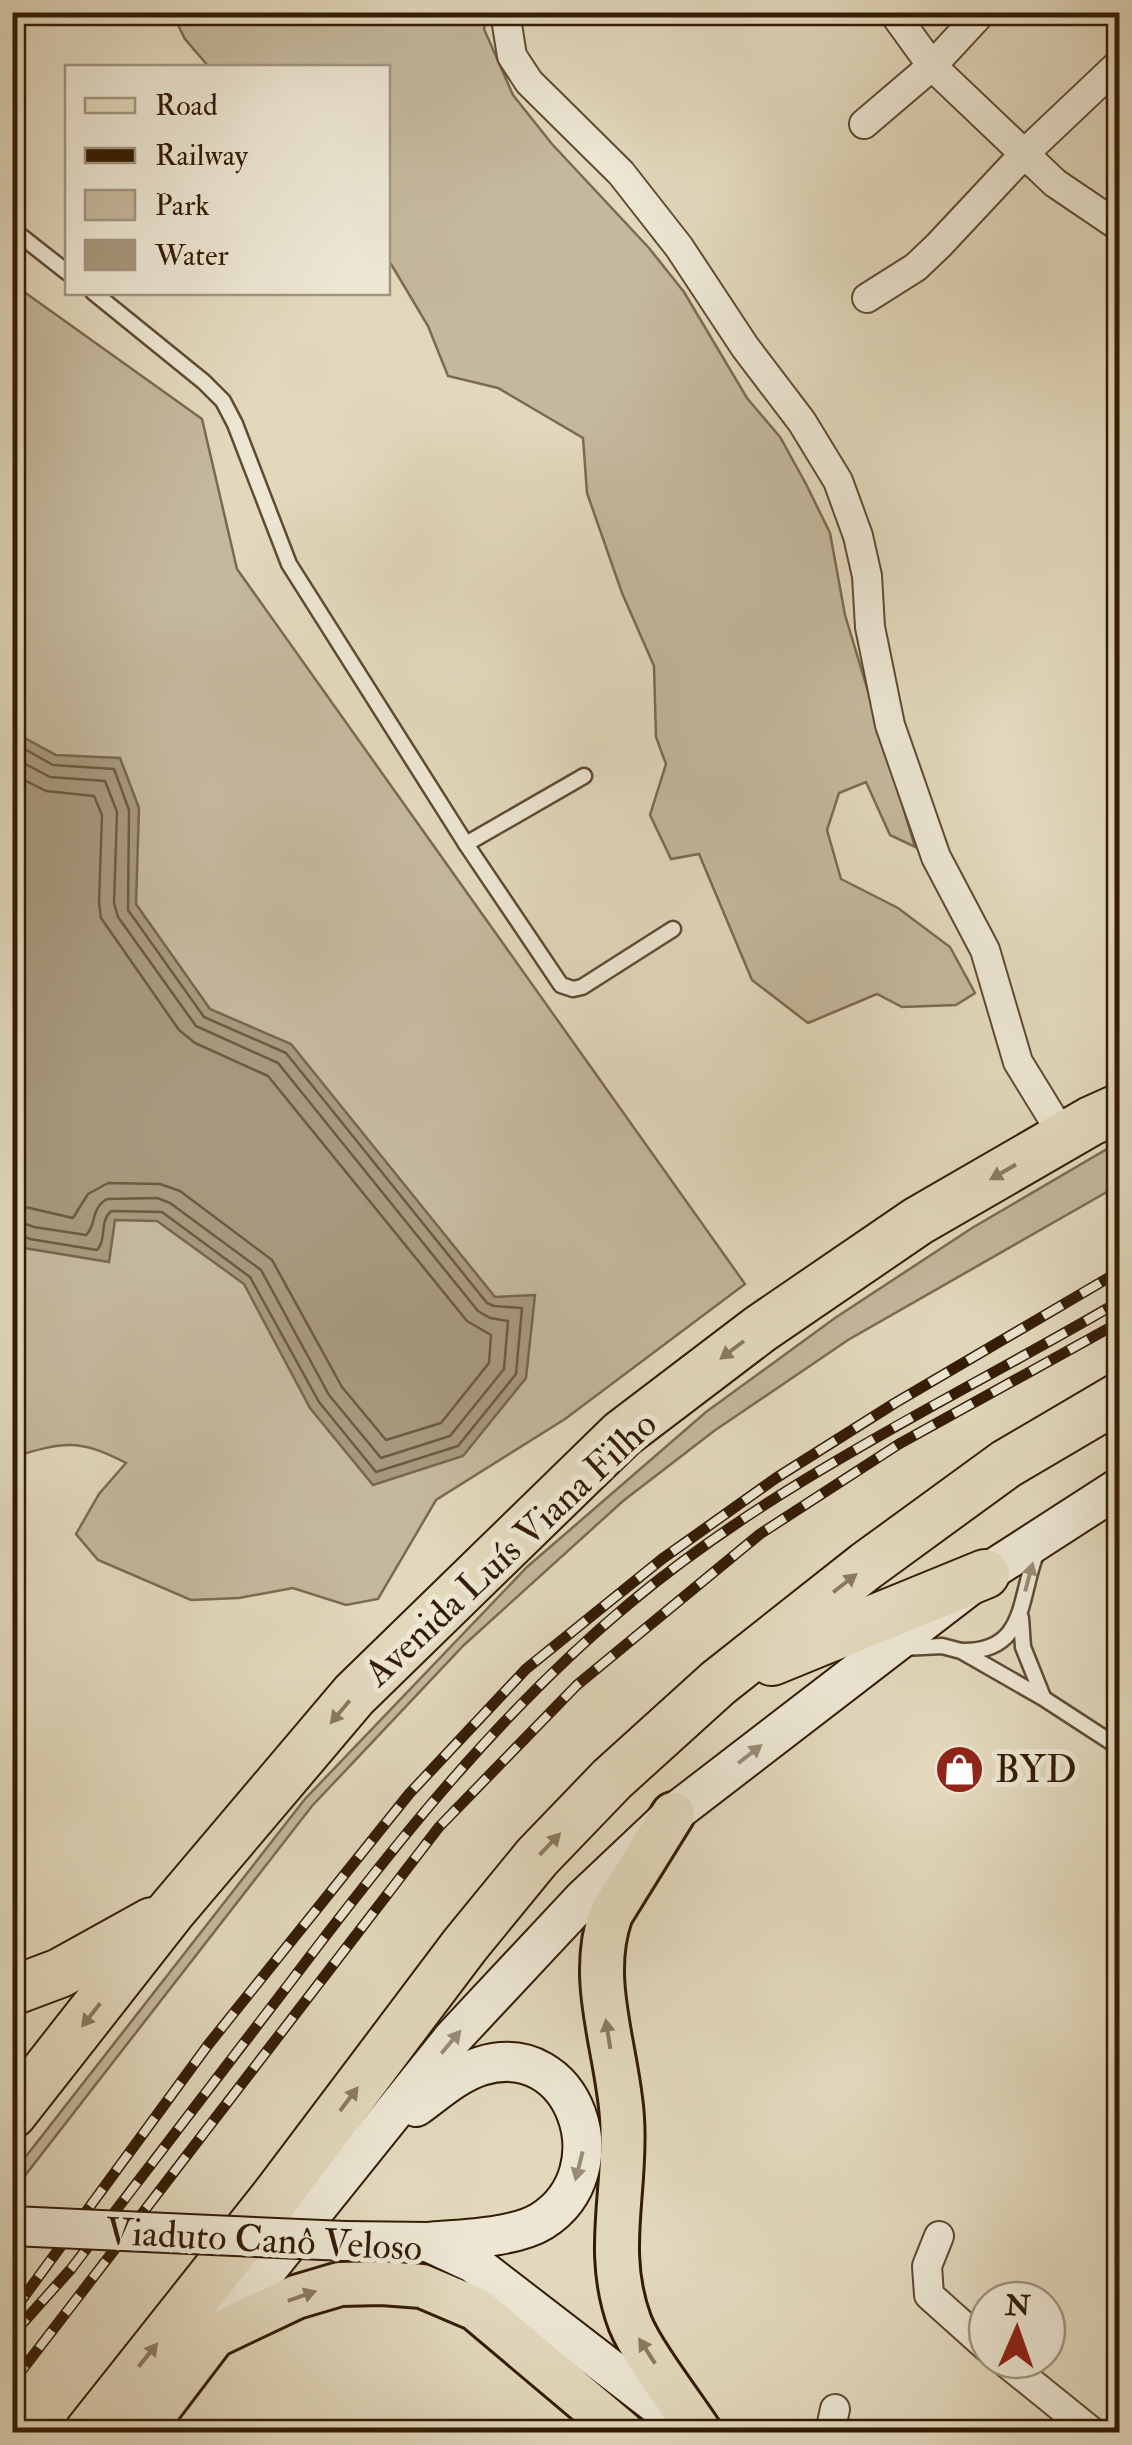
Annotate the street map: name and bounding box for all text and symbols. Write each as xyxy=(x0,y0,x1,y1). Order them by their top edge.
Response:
legend xyxy=(65,65,390,295)
text: Road xyxy=(155,87,218,124)
text: Railway xyxy=(155,137,249,174)
text: Park xyxy=(155,187,210,224)
text: Water xyxy=(154,237,229,274)
one-way arrow xyxy=(989,1163,1018,1180)
one-way arrow xyxy=(719,1340,745,1360)
street label: Avenida Luís Viana Filho xyxy=(354,1401,667,1697)
one-way arrow xyxy=(1021,1561,1037,1592)
one-way arrow xyxy=(832,1572,858,1593)
one-way arrow xyxy=(329,1700,351,1725)
shop icon: BYD xyxy=(934,1743,986,1795)
one-way arrow xyxy=(737,1744,763,1764)
place label: BYD xyxy=(995,1746,1077,1794)
one-way arrow xyxy=(538,1832,561,1856)
one-way arrow xyxy=(81,2002,102,2028)
one-way arrow xyxy=(600,2018,616,2049)
one-way arrow xyxy=(439,2030,461,2055)
one-way arrow xyxy=(339,2086,359,2112)
one-way arrow xyxy=(571,2151,586,2182)
street label: Viaduto Canô Veloso xyxy=(104,2208,424,2272)
north arrow xyxy=(967,2280,1067,2380)
one-way arrow xyxy=(288,2288,318,2303)
text: N xyxy=(1004,2289,1032,2324)
one-way arrow xyxy=(639,2337,657,2364)
one-way arrow xyxy=(138,2342,158,2368)

